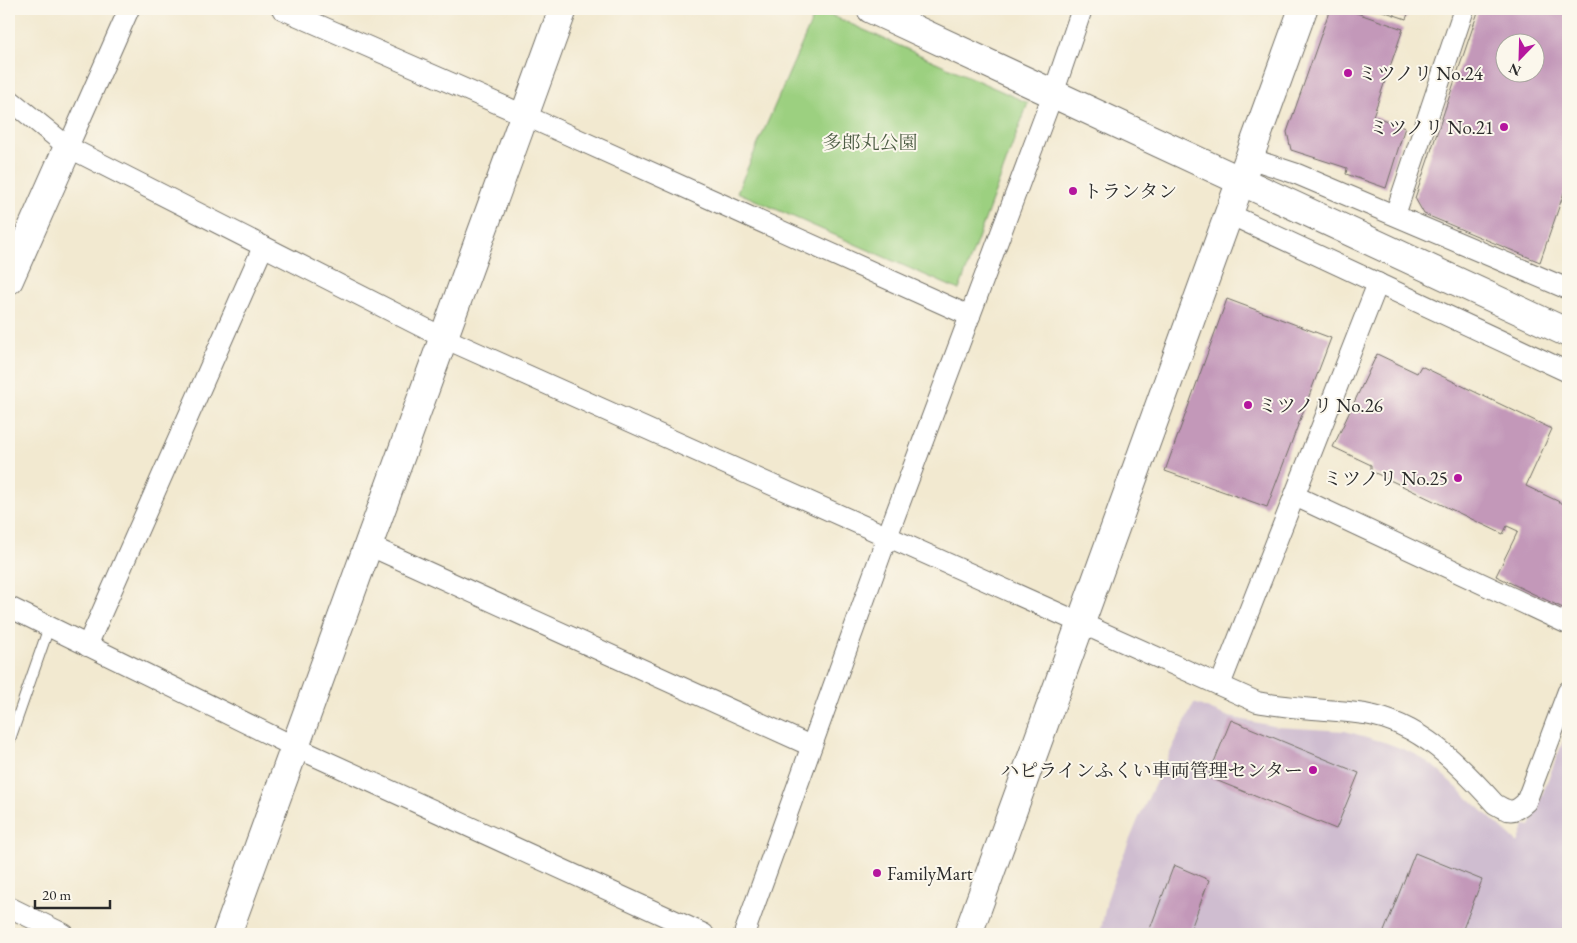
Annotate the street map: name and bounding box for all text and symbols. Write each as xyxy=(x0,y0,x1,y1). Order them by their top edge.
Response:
north arrow xyxy=(1494,32,1544,82)
text: N xyxy=(1506,59,1524,80)
place label: ミツノリ No.24 xyxy=(1358,61,1484,86)
marker: ミツノリ No.24 xyxy=(1342,67,1354,79)
place label: ミツノリ No.21 xyxy=(1369,115,1494,140)
marker: ミツノリ No.21 xyxy=(1498,121,1510,133)
park label: 多郎丸公園 xyxy=(822,130,918,155)
place label: トランタン xyxy=(1083,179,1177,204)
marker: トランタン xyxy=(1067,185,1079,197)
place label: ミツノリ No.26 xyxy=(1258,393,1383,418)
marker: ミツノリ No.26 xyxy=(1242,399,1254,411)
place label: ミツノリ No.25 xyxy=(1323,466,1448,491)
marker: ミツノリ No.25 xyxy=(1452,472,1464,484)
place label: ハピラインふくい車両管理センター xyxy=(1000,758,1303,783)
marker: ハピラインふくい車両管理センター xyxy=(1307,764,1319,776)
place label: FamilyMart xyxy=(887,861,973,886)
marker: FamilyMart xyxy=(871,867,883,879)
scale bar xyxy=(35,878,110,910)
text: 20 m xyxy=(42,885,71,904)

